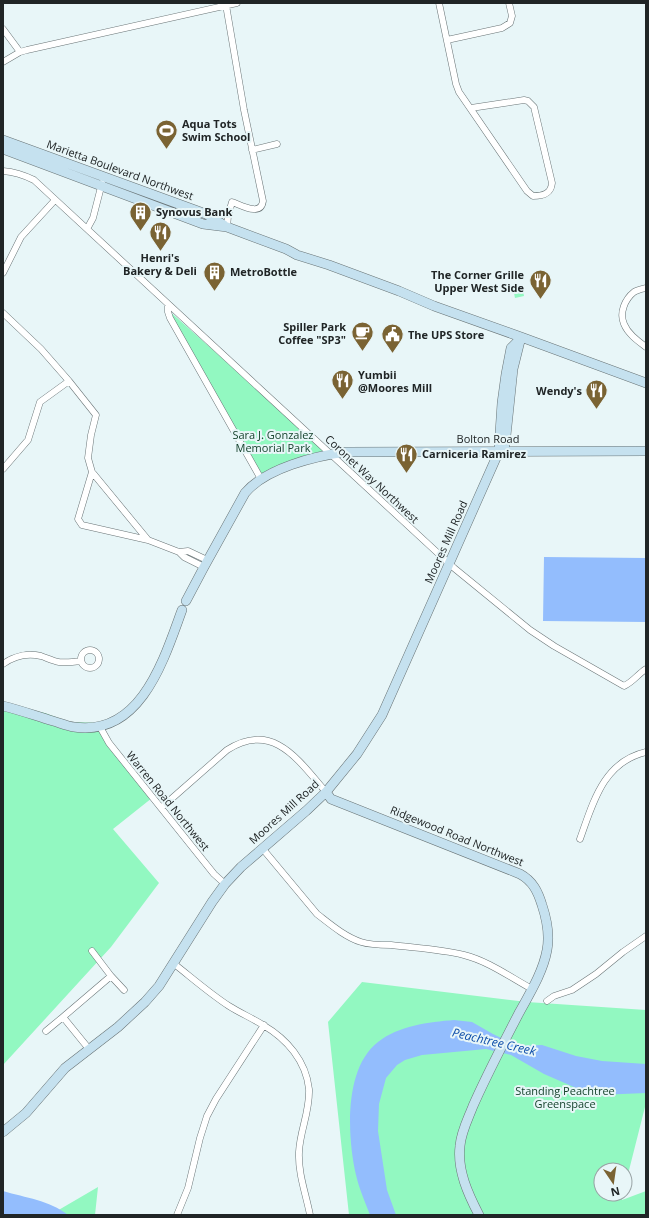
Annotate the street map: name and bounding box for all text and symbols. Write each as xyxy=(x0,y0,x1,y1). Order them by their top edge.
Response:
place label: Aqua Tots Swim School xyxy=(182,116,250,144)
sports icon: Aqua Tots Swim School xyxy=(154,117,180,150)
street label: Marietta Boulevard Northwest xyxy=(45,136,196,203)
building icon: Synovus Bank xyxy=(127,199,153,232)
place label: Synovus Bank xyxy=(156,204,232,219)
restaurant icon: Henri's Bakery & Deli xyxy=(147,219,173,252)
place label: Henri's Bakery & Deli xyxy=(123,250,197,278)
building icon: MetroBottle xyxy=(202,259,228,292)
place label: MetroBottle xyxy=(230,264,298,279)
place label: The Corner Grille Upper West Side xyxy=(431,267,524,295)
restaurant icon: The Corner Grille Upper West Side xyxy=(527,268,553,301)
place label: Spiller Park Coffee "SP3" xyxy=(278,319,346,347)
cafe icon: Spiller Park Coffee "SP3" xyxy=(349,320,375,353)
public building icon: The UPS Store xyxy=(380,322,406,355)
place label: The UPS Store xyxy=(408,327,485,342)
place label: Yumbii @Moores Mill xyxy=(358,367,432,395)
restaurant icon: Yumbii @Moores Mill xyxy=(330,368,356,401)
restaurant icon: Wendy's xyxy=(584,378,610,411)
place label: Wendy's xyxy=(536,383,583,398)
park label: Sara J. Gonzalez Memorial Park xyxy=(232,427,314,455)
street label: Coronet Way Northwest xyxy=(322,431,422,526)
street label: Bolton Road xyxy=(457,431,519,446)
restaurant icon: Carniceria Ramirez xyxy=(393,441,419,474)
place label: Carniceria Ramirez xyxy=(422,446,527,461)
street label: Moores Mill Road xyxy=(421,498,471,586)
street label: Warren Road Northwest xyxy=(124,748,213,854)
street label: Moores Mill Road xyxy=(245,776,322,847)
street label: Ridgewood Road Northwest xyxy=(388,802,526,869)
water label: Peachtree Creek xyxy=(451,1024,539,1060)
park label: Standing Peachtree Greenspace xyxy=(515,1083,615,1111)
north arrow xyxy=(593,1162,633,1202)
text: N xyxy=(609,1184,621,1201)

